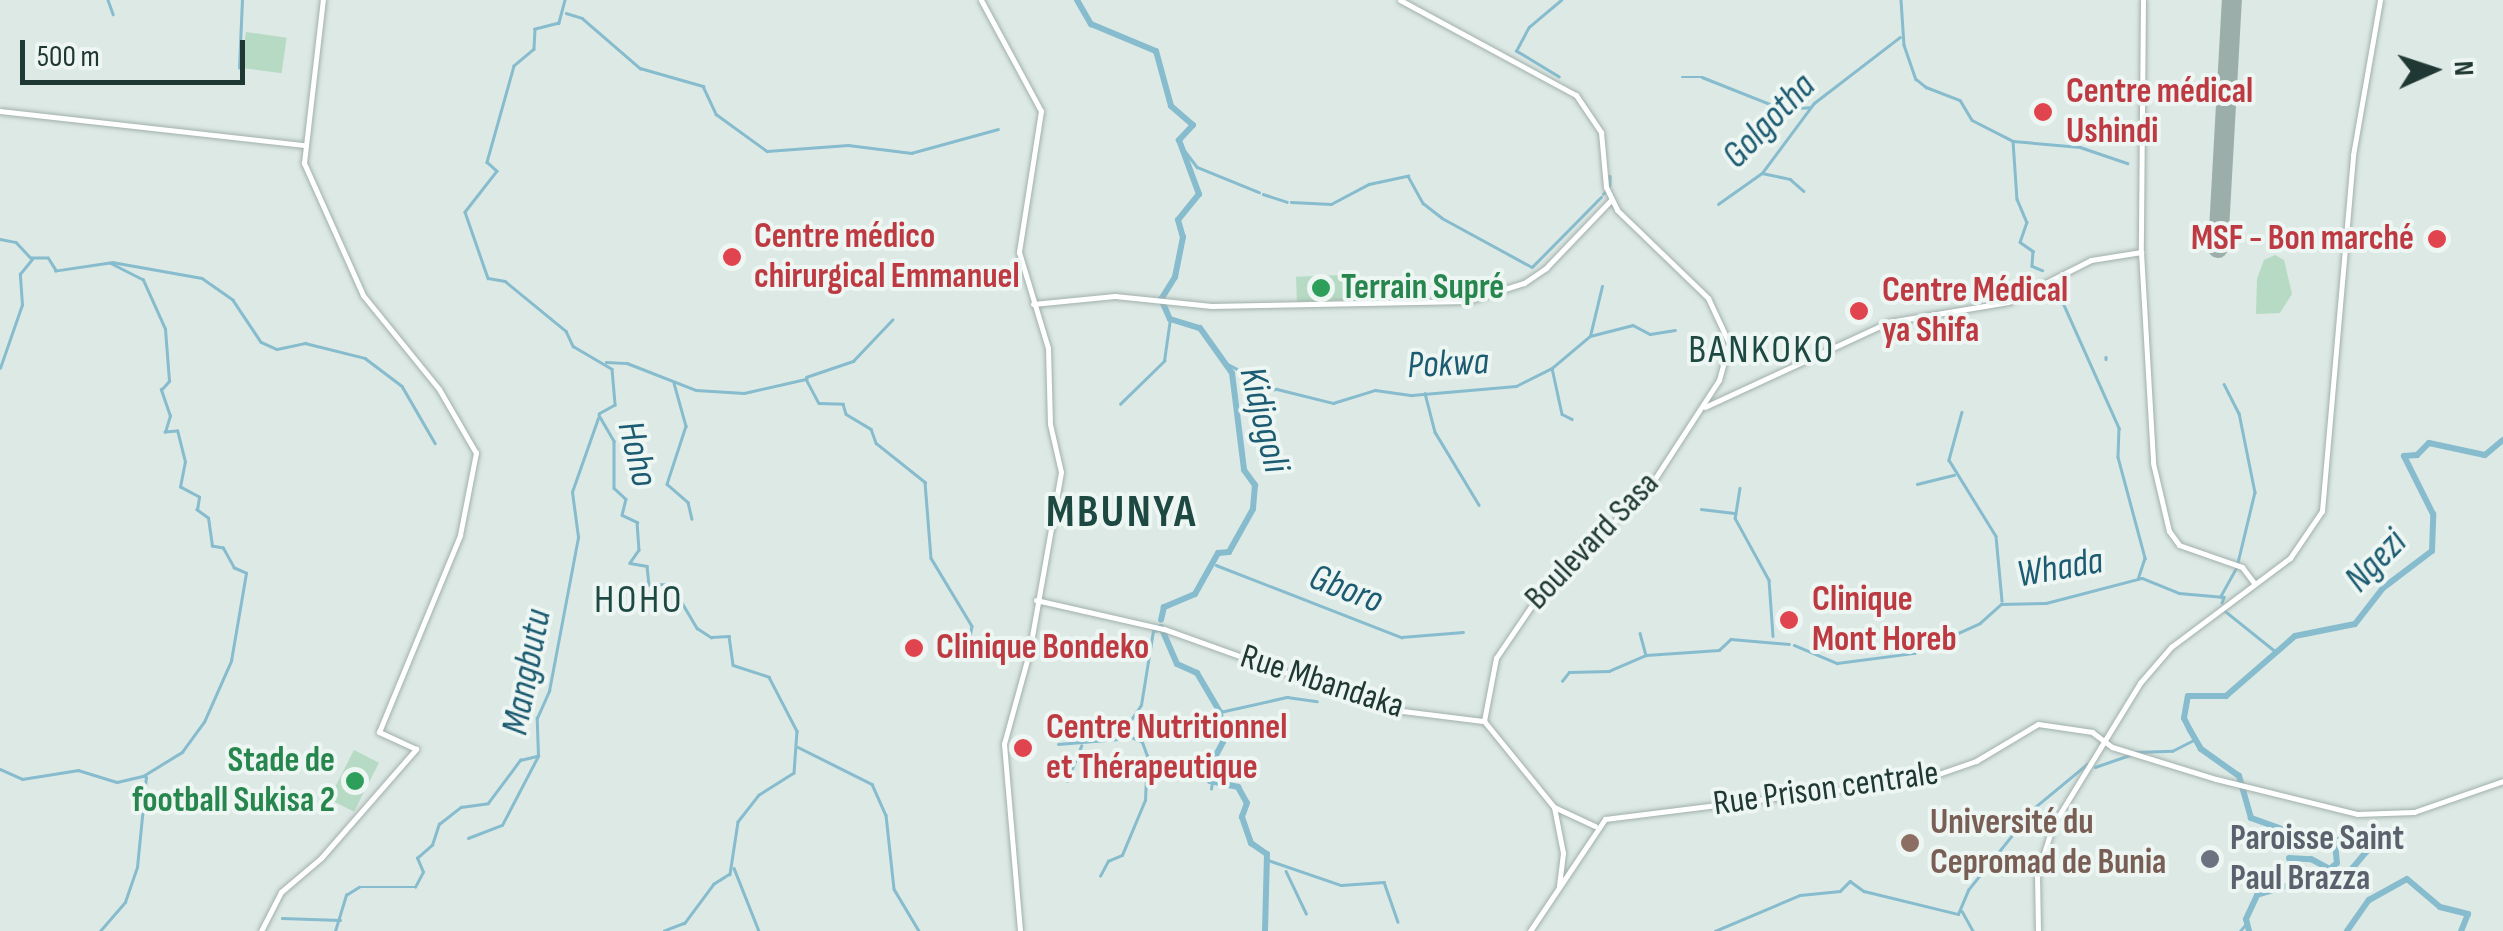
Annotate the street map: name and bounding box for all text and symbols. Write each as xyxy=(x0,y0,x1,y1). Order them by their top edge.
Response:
scale bar xyxy=(25,20,250,82)
north arrow xyxy=(2383,20,2483,120)
text: 500 m xyxy=(37,39,100,75)
text: N xyxy=(2447,60,2480,77)
water label: Golgotha xyxy=(1713,64,1825,178)
place label: Centre médical Ushindi xyxy=(2066,71,2253,153)
marker: Centre médical Ushindi xyxy=(2030,99,2056,125)
place label: Centre médico chirurgical Emmanuel xyxy=(754,216,1020,298)
place label: MSF - Bon marché xyxy=(2191,218,2414,260)
marker: MSF - Bon marché xyxy=(2424,226,2450,252)
marker: Centre médico chirurgical Emmanuel xyxy=(719,244,745,270)
place label: Terrain Supré xyxy=(1341,267,1504,309)
place label: Centre Médical ya Shifa xyxy=(1882,270,2068,352)
marker: Terrain Supré xyxy=(1310,277,1332,299)
marker: Centre Médical ya Shifa xyxy=(1846,298,1872,324)
district label: BANKOKO xyxy=(1688,326,1836,374)
water label: Pokwa xyxy=(1406,339,1490,389)
water label: Kidjogoli xyxy=(1229,363,1299,477)
water label: Hoho xyxy=(607,417,667,491)
street label: Boulevard Sasa xyxy=(1516,463,1668,619)
district label: MBUNYA xyxy=(1046,486,1198,540)
water label: Ngezi xyxy=(2335,520,2417,602)
water label: Whada xyxy=(2013,538,2107,598)
water label: Gboro xyxy=(1303,554,1389,624)
district label: HOHO xyxy=(594,576,684,624)
place label: Clinique Mont Horeb xyxy=(1812,579,1957,661)
water label: Mangbutu xyxy=(493,605,561,739)
marker: Clinique Mont Horeb xyxy=(1776,607,1802,633)
place label: Clinique Bondeko xyxy=(936,627,1149,669)
marker: Clinique Bondeko xyxy=(901,635,927,661)
street label: Rue Mbandaka xyxy=(1235,636,1409,728)
place label: Centre Nutritionnel et Thérapeutique xyxy=(1046,707,1287,789)
marker: Centre Nutritionnel et Thérapeutique xyxy=(1010,735,1036,761)
place label: Stade de football Sukisa 2 xyxy=(132,740,335,822)
street label: Rue Prison centrale xyxy=(1711,752,1941,826)
marker: Stade de football Sukisa 2 xyxy=(344,770,366,792)
place label: Université du Cepromad de Bunia xyxy=(1930,802,2166,884)
place label: Paroisse Saint Paul Brazza xyxy=(2230,818,2404,900)
marker: Université du Cepromad de Bunia xyxy=(1899,832,1921,854)
marker: Paroisse Saint Paul Brazza xyxy=(2199,848,2221,870)

